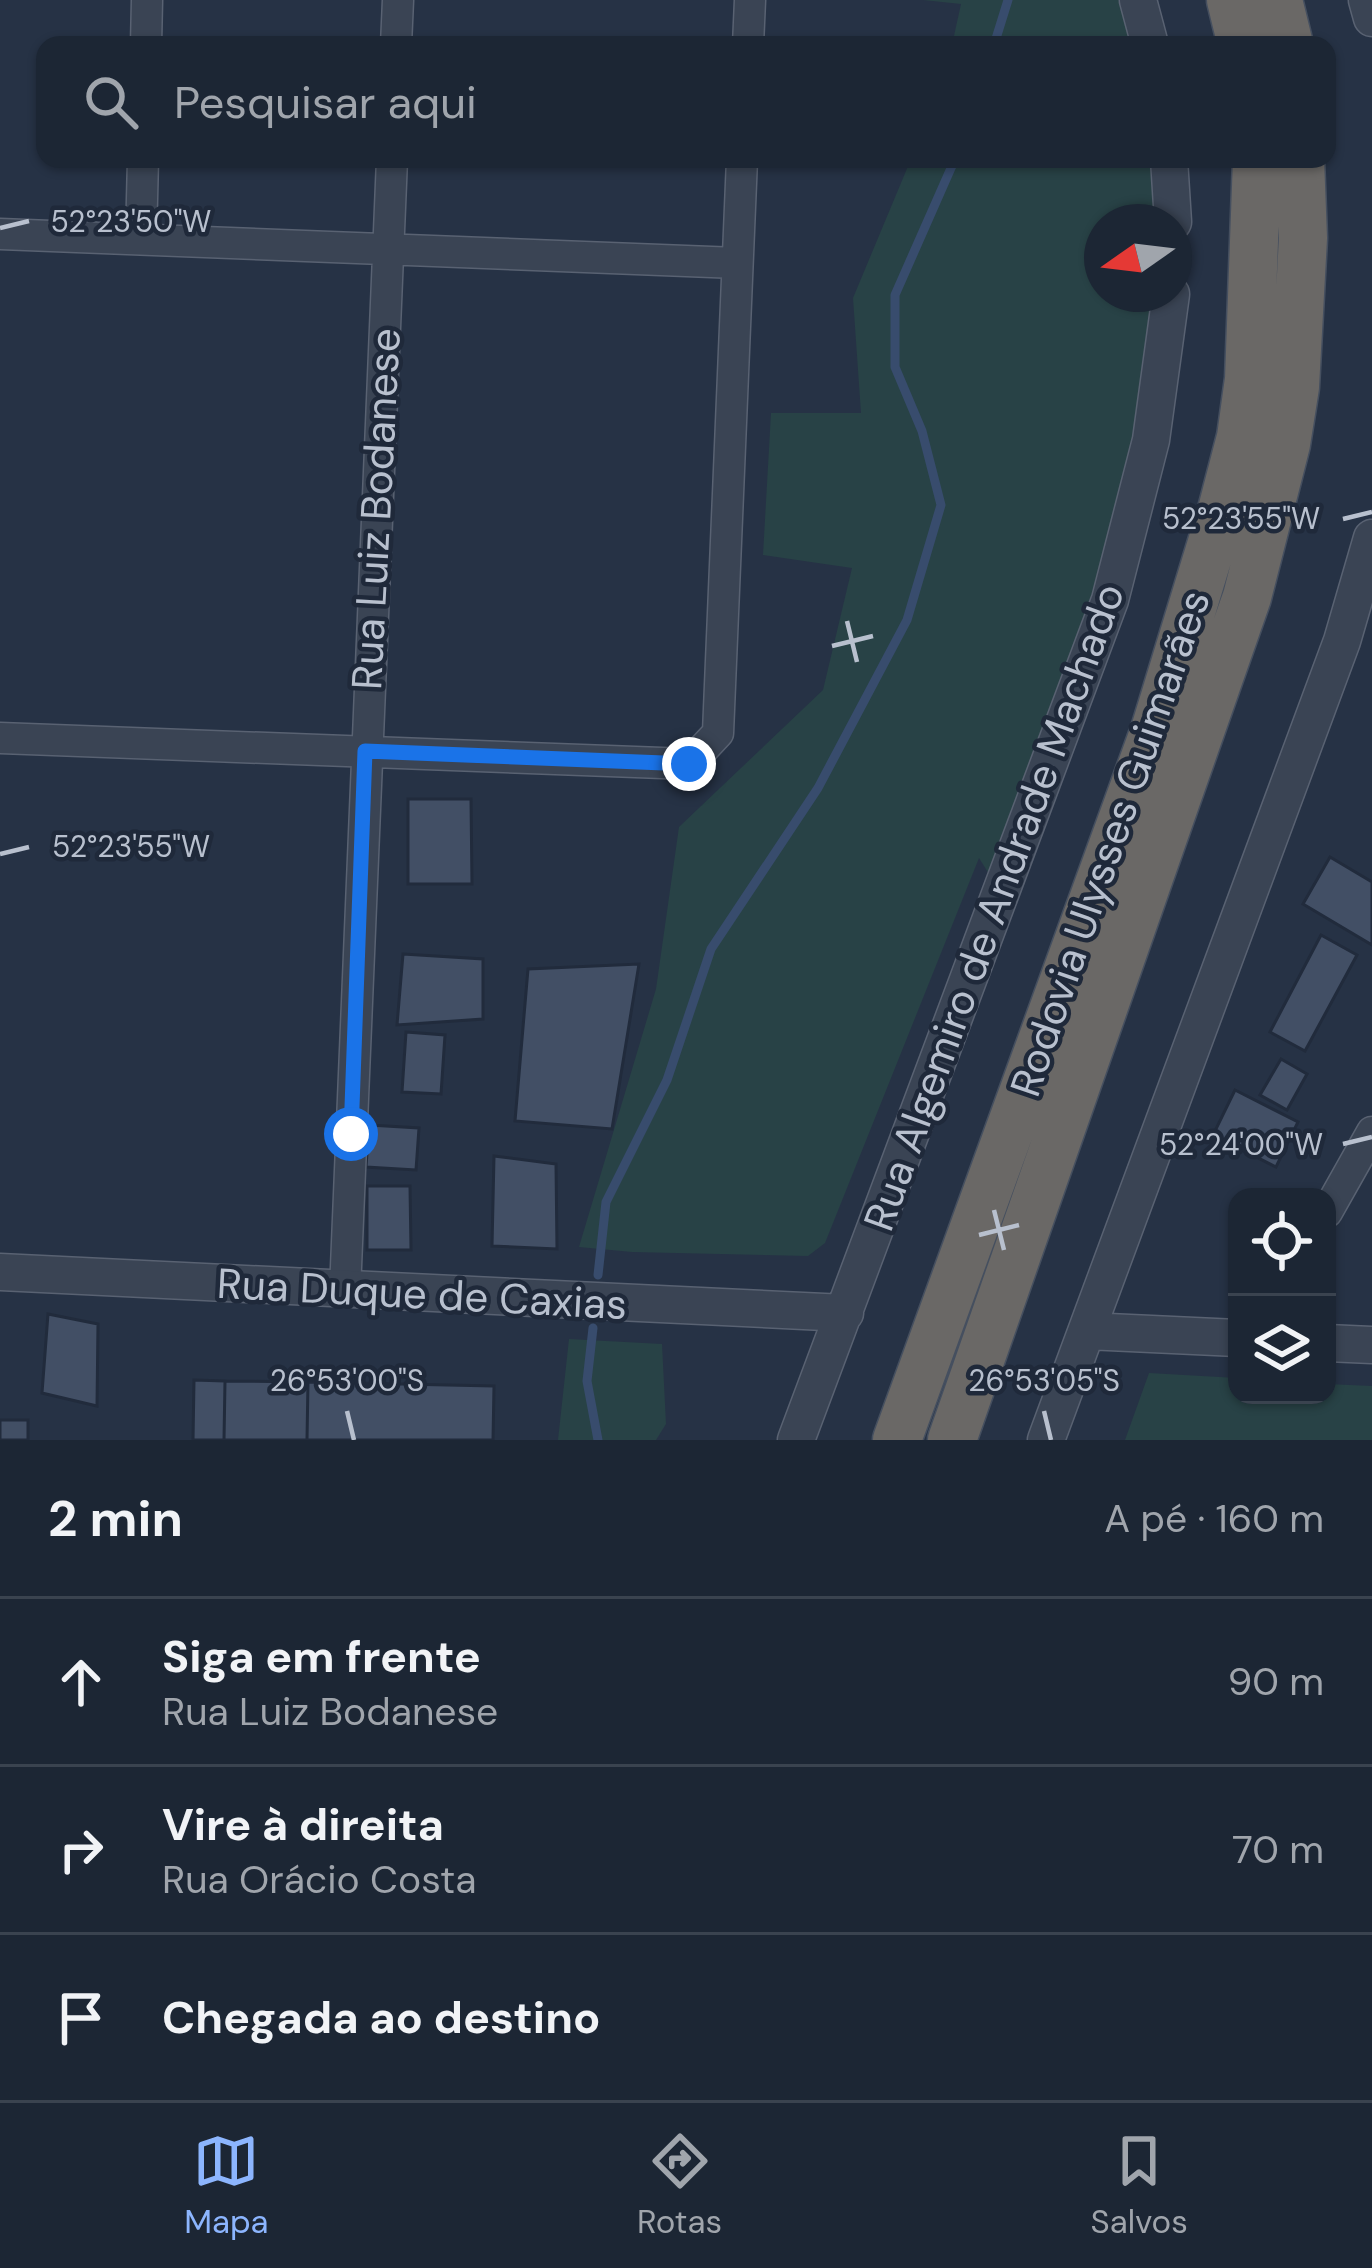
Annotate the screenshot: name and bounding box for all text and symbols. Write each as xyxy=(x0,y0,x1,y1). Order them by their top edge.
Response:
search box xyxy=(36,36,1336,168)
icon: search xyxy=(78,69,144,135)
text: Pesquisar aqui xyxy=(174,73,477,132)
text: 52°23'50"W xyxy=(51,202,211,241)
north arrow xyxy=(1084,204,1192,312)
street label: Rua Luiz Bodanese xyxy=(339,327,413,691)
text: 52°23'55"W xyxy=(1162,499,1320,538)
street label: Rua Algemiro de Andrade Machado xyxy=(851,576,1137,1238)
street label: Rodovia Ulysses Guimarães xyxy=(997,583,1223,1103)
route end xyxy=(662,737,716,791)
text: 52°23'55"W xyxy=(52,827,210,866)
route start xyxy=(324,1107,378,1161)
text: 52°24'00"W xyxy=(1159,1125,1323,1164)
map controls xyxy=(1228,1188,1336,1404)
button: locate xyxy=(1228,1188,1336,1296)
street label: Rua Duque de Caxias xyxy=(216,1256,628,1332)
button: layers xyxy=(1228,1296,1336,1404)
text: 26°53'00"S xyxy=(270,1361,424,1400)
text: 26°53'05"S xyxy=(968,1361,1120,1400)
text: 2 min xyxy=(48,1485,183,1552)
text: A pé · 160 m xyxy=(1104,1493,1324,1544)
text: Siga em frente xyxy=(162,1627,481,1686)
icon: ahead xyxy=(48,1649,114,1715)
text: 90 m xyxy=(1228,1656,1324,1707)
text: Rua Luiz Bodanese xyxy=(162,1686,498,1737)
text: Vire à direita xyxy=(162,1795,444,1854)
icon: right xyxy=(48,1817,114,1883)
text: 70 m xyxy=(1232,1824,1324,1875)
text: Rua Orácio Costa xyxy=(162,1854,476,1905)
icon: arrive xyxy=(48,1985,114,2051)
text: Chegada ao destino xyxy=(162,1988,600,2047)
tab: Mapa xyxy=(184,2128,269,2243)
tab: Rotas xyxy=(637,2128,722,2243)
tab: Salvos xyxy=(1091,2128,1188,2243)

